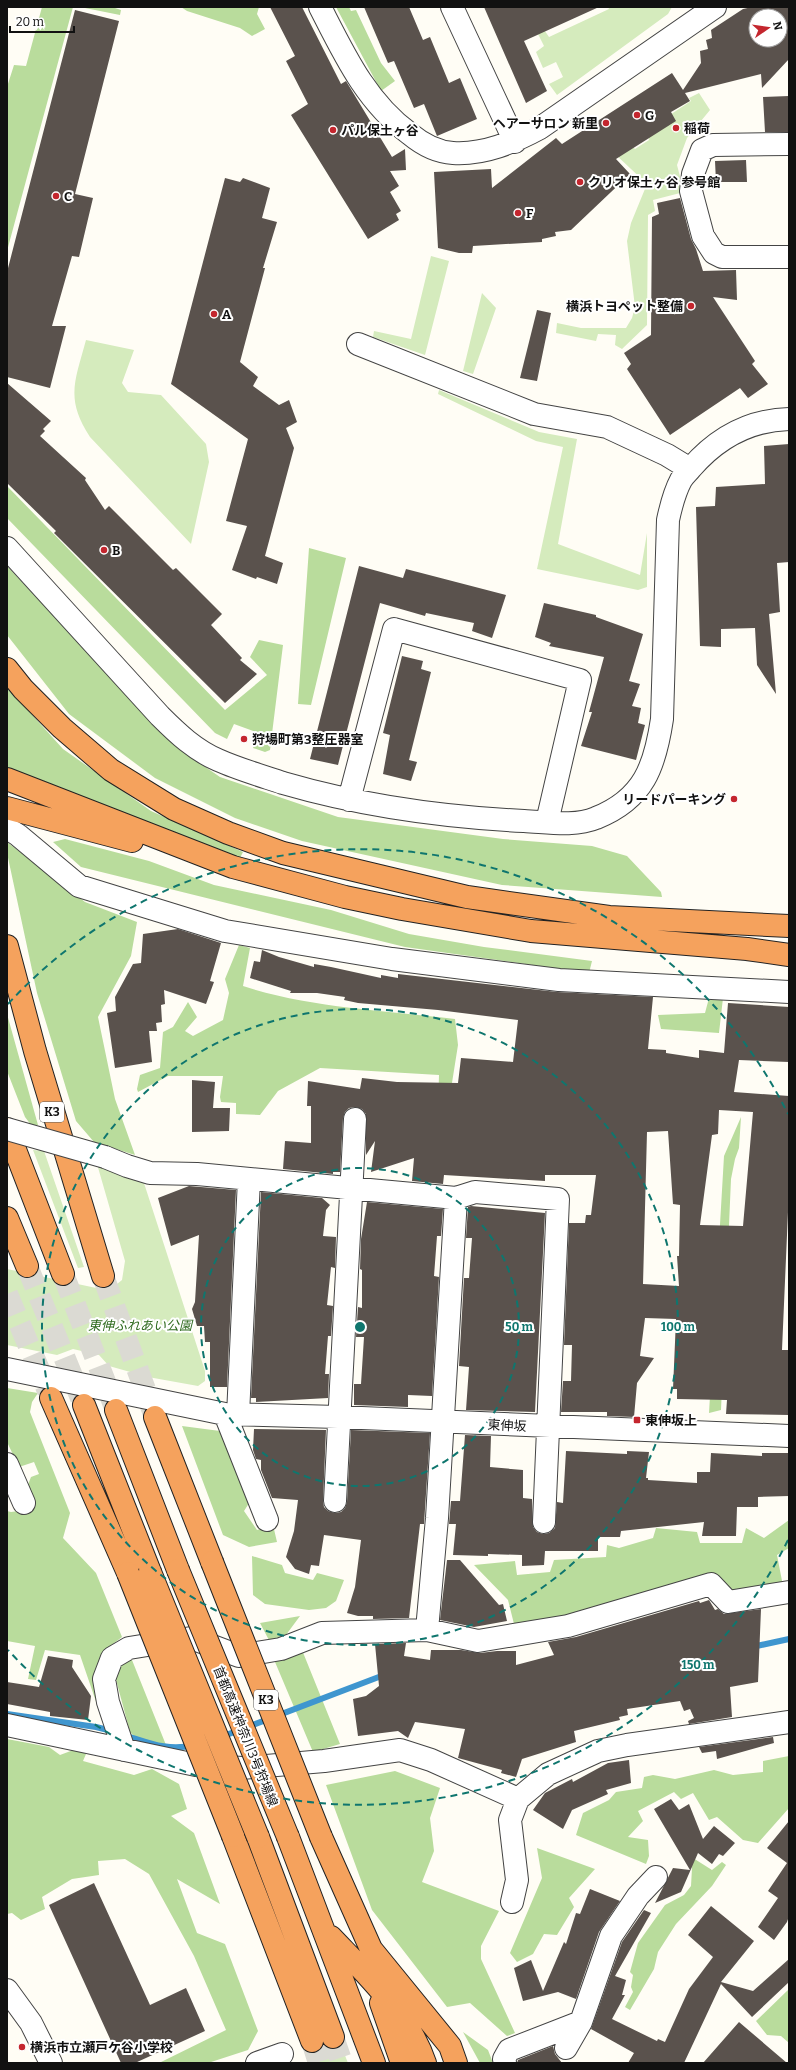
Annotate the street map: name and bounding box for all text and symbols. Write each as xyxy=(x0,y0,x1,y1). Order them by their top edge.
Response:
scale bar xyxy=(10,8,74,34)
north arrow xyxy=(748,8,788,48)
text: 20 m xyxy=(16,15,45,29)
text: N xyxy=(770,20,785,32)
place label: G xyxy=(645,108,655,123)
marker: G xyxy=(632,110,642,120)
place label: ヘアーサロン 新里 xyxy=(493,116,598,131)
marker: ヘアーサロン 新里 xyxy=(601,118,611,128)
place label: 稲荷 xyxy=(684,121,710,136)
place label: パル保土ヶ谷 xyxy=(341,123,419,138)
marker: 稲荷 xyxy=(671,123,681,133)
marker: パル保土ヶ谷 xyxy=(328,125,338,135)
place label: クリオ保土ヶ谷 参号館 xyxy=(588,175,720,190)
marker: クリオ保土ヶ谷 参号館 xyxy=(575,177,585,187)
place label: C xyxy=(64,189,72,204)
marker: C xyxy=(51,191,61,201)
place label: F xyxy=(526,206,534,221)
marker: F xyxy=(513,208,523,218)
place label: 横浜トヨペット整備 xyxy=(566,299,683,314)
marker: 横浜トヨペット整備 xyxy=(686,301,696,311)
place label: A xyxy=(222,307,232,322)
marker: A xyxy=(209,309,219,319)
place label: B xyxy=(112,543,120,558)
marker: B xyxy=(99,545,109,555)
place label: 狩場町第3整圧器室 xyxy=(252,732,364,747)
marker: 狩場町第3整圧器室 xyxy=(239,734,249,744)
place label: リードパーキング xyxy=(622,792,726,807)
marker: リードパーキング xyxy=(729,794,739,804)
road number: K3 xyxy=(40,1102,64,1122)
park label: 東伸ふれあい公園 xyxy=(88,1318,194,1333)
centre of rings xyxy=(353,1320,367,1334)
text: 50 m xyxy=(505,1320,533,1334)
text: 100 m xyxy=(661,1320,696,1334)
place label: 東伸坂上 xyxy=(645,1413,697,1428)
marker: 東伸坂上 xyxy=(632,1415,642,1425)
street label: 東伸坂 xyxy=(487,1417,527,1434)
text: 150 m xyxy=(682,1658,715,1672)
street label: 首都高速神奈川3号狩場線 xyxy=(210,1664,281,1809)
road number: K3 xyxy=(254,1690,278,1710)
place label: 横浜市立瀬戸ケ谷小学校 xyxy=(30,2040,173,2055)
marker: 横浜市立瀬戸ケ谷小学校 xyxy=(17,2042,27,2052)

